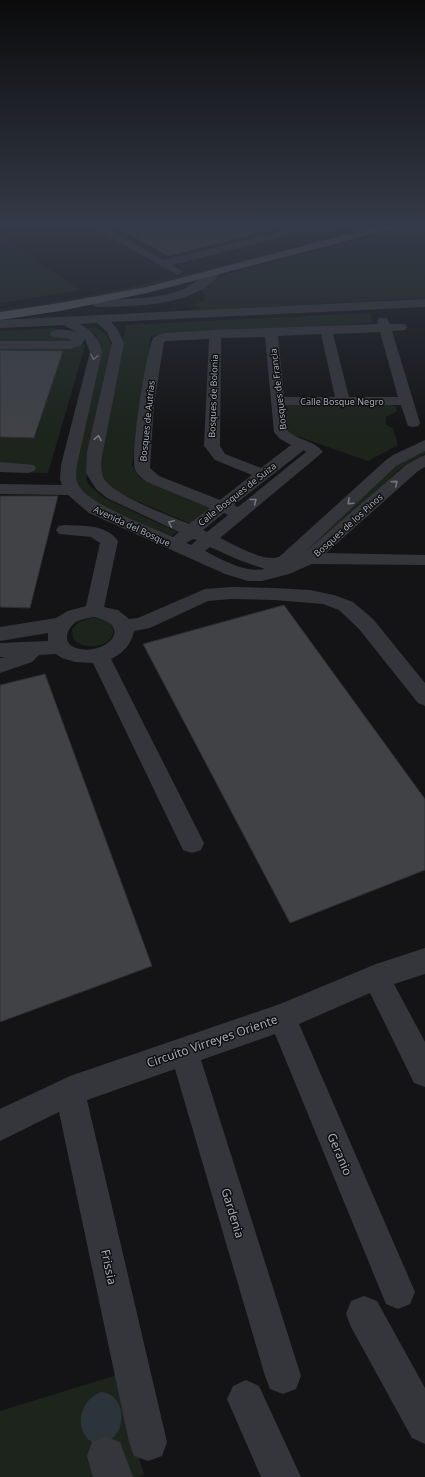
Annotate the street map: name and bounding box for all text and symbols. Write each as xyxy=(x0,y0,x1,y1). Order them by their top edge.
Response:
street label: Bosques de Francia xyxy=(267,348,289,430)
one-way arrow xyxy=(91,354,99,360)
street label: Bosques de Bolonia xyxy=(205,354,221,438)
street label: Bosques de Autrias xyxy=(136,380,158,462)
street label: Calle Bosque Negro xyxy=(300,395,384,408)
one-way arrow xyxy=(94,434,102,441)
street label: Calle Bosques de Suiza xyxy=(195,459,279,529)
one-way arrow xyxy=(391,481,398,488)
street label: Bosques de los Pinos xyxy=(311,490,385,560)
one-way arrow xyxy=(347,497,355,504)
one-way arrow xyxy=(250,499,257,506)
street label: Avenida del Bosque xyxy=(92,503,172,549)
one-way arrow xyxy=(168,520,176,528)
street label: Circuito Virreyes Oriente xyxy=(144,1011,280,1071)
street label: Geranio xyxy=(323,1130,357,1178)
street label: Gardenia xyxy=(217,1186,249,1240)
street label: Frissia xyxy=(97,1248,121,1286)

